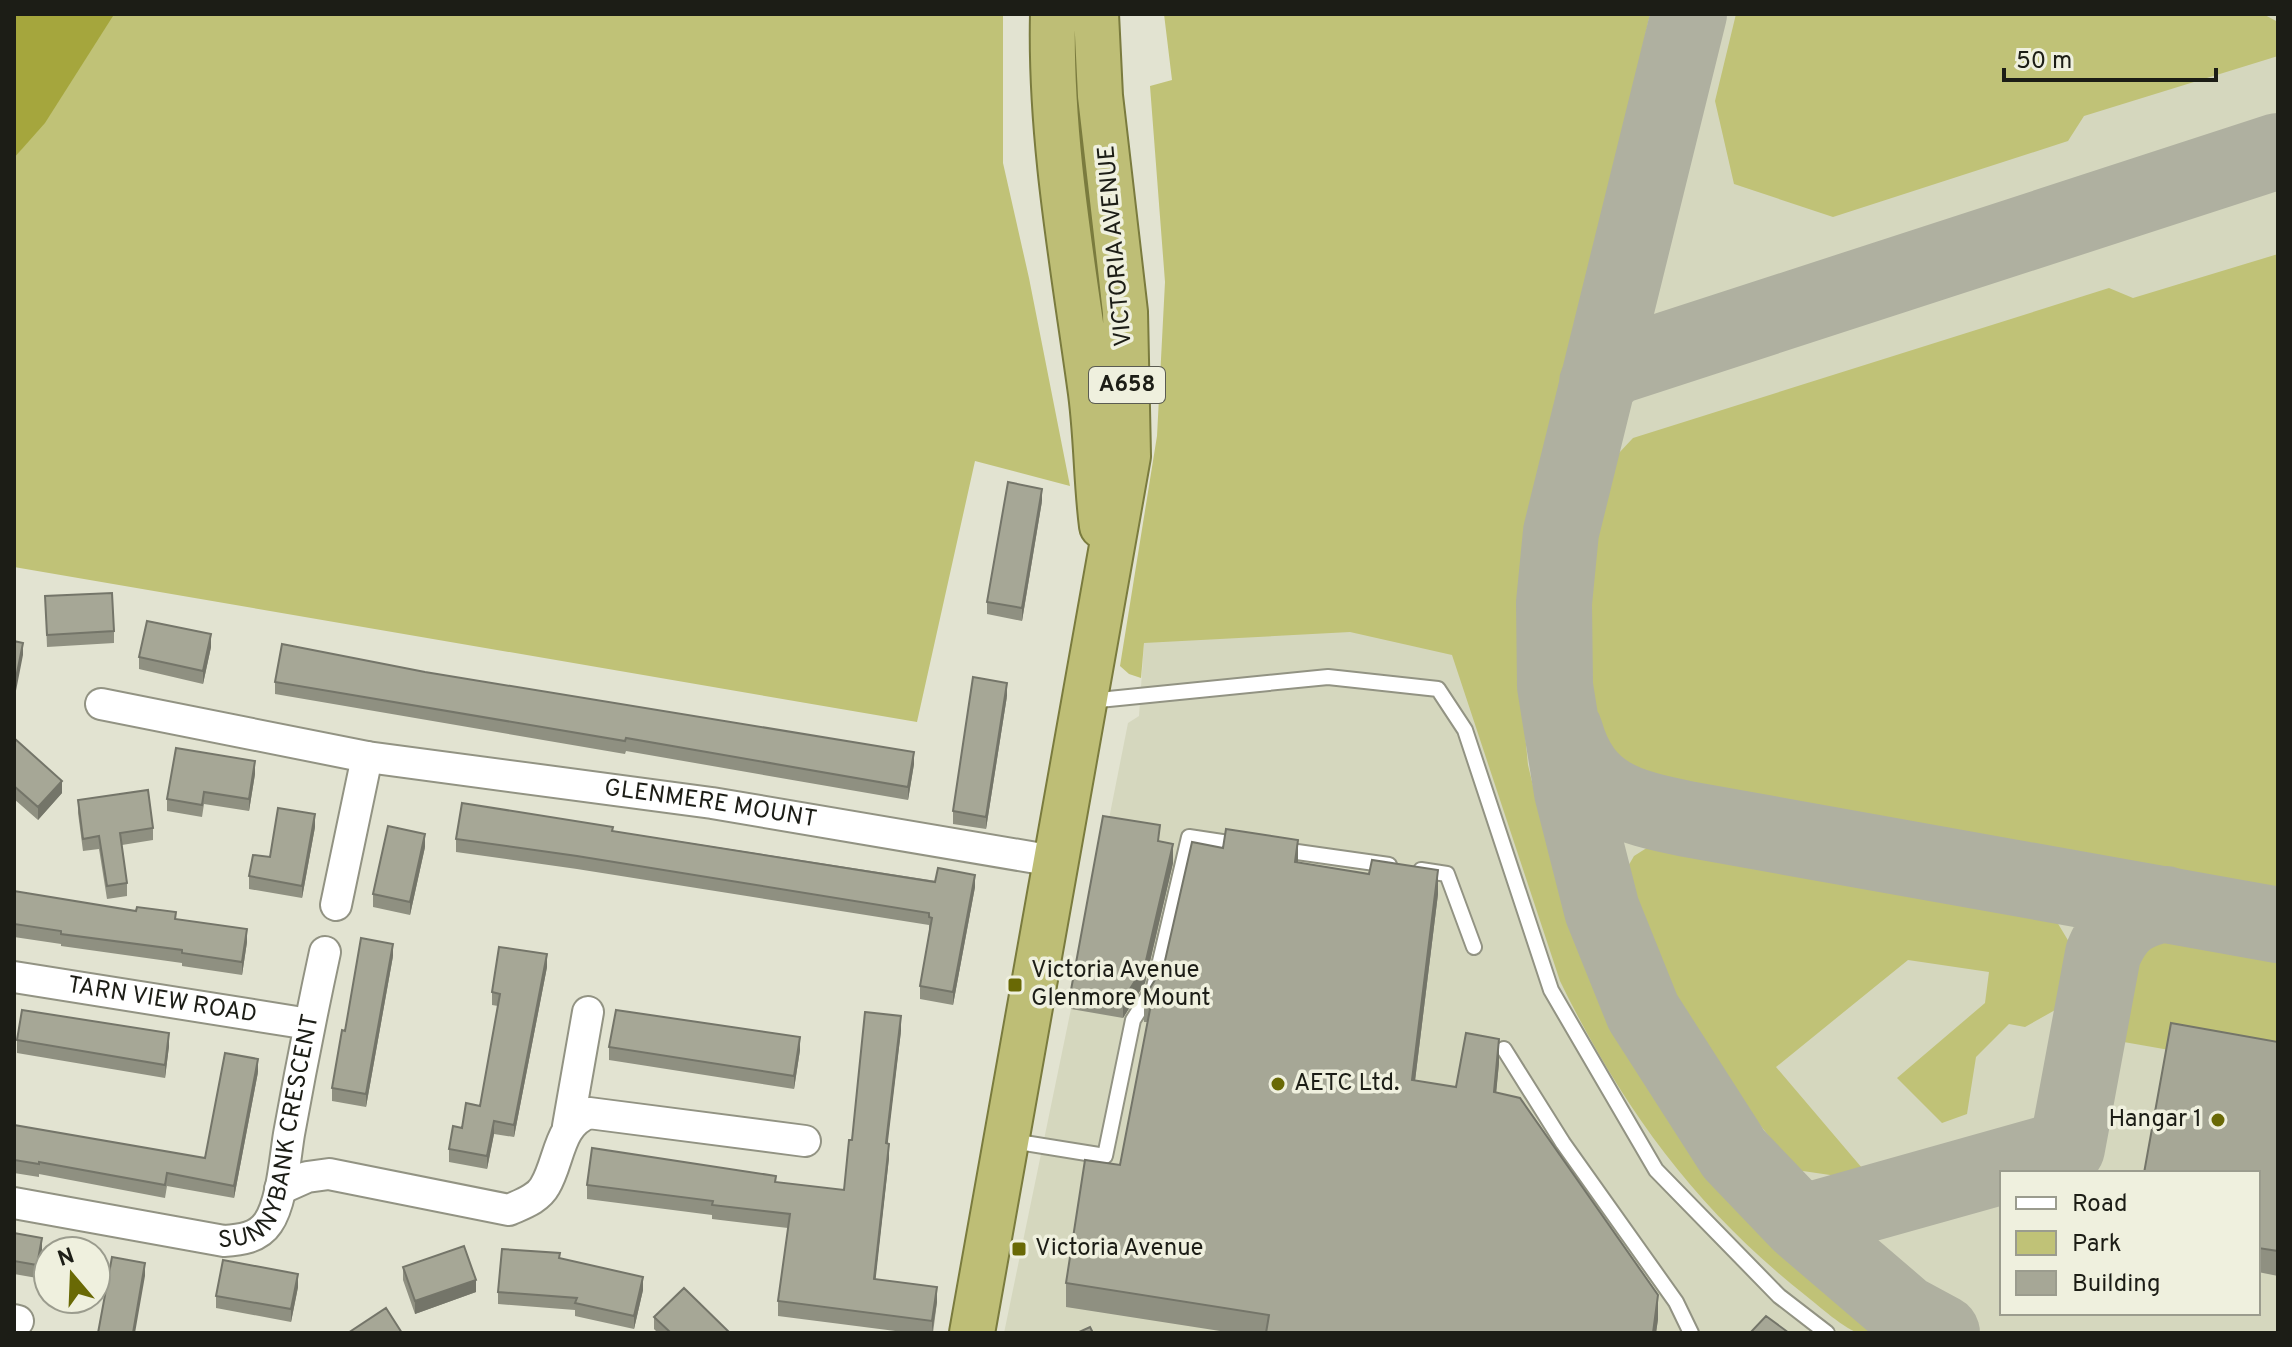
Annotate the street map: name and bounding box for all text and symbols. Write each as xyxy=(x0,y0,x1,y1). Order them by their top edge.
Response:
scale bar xyxy=(2004,32,2216,82)
text: 50 m xyxy=(2016,47,2072,77)
street label: VICTORIA AVENUE xyxy=(1092,144,1140,348)
road number: A658 xyxy=(1089,367,1165,403)
street label: GLENMERE MOUNT xyxy=(602,774,819,836)
place label: Victoria Avenue Glenmore Mount xyxy=(1031,956,1211,1014)
street label: TARN VIEW ROAD xyxy=(65,971,259,1030)
marker: Victoria Avenue Glenmore Mount xyxy=(1006,976,1024,994)
street label: SUNNYBANK CRESCENT xyxy=(217,1012,327,1256)
place label: AETC Ltd. xyxy=(1294,1069,1399,1099)
marker: AETC Ltd. xyxy=(1269,1075,1287,1093)
place label: Hangar 1 xyxy=(2109,1105,2202,1135)
marker: Hangar 1 xyxy=(2209,1111,2227,1129)
legend xyxy=(2000,1171,2260,1315)
text: Road xyxy=(2072,1190,2128,1220)
text: Park xyxy=(2072,1230,2122,1260)
place label: Victoria Avenue xyxy=(1035,1234,1203,1264)
north arrow xyxy=(32,1235,112,1315)
marker: Victoria Avenue xyxy=(1010,1240,1028,1258)
text: N xyxy=(54,1243,78,1274)
text: Building xyxy=(2072,1270,2161,1300)

